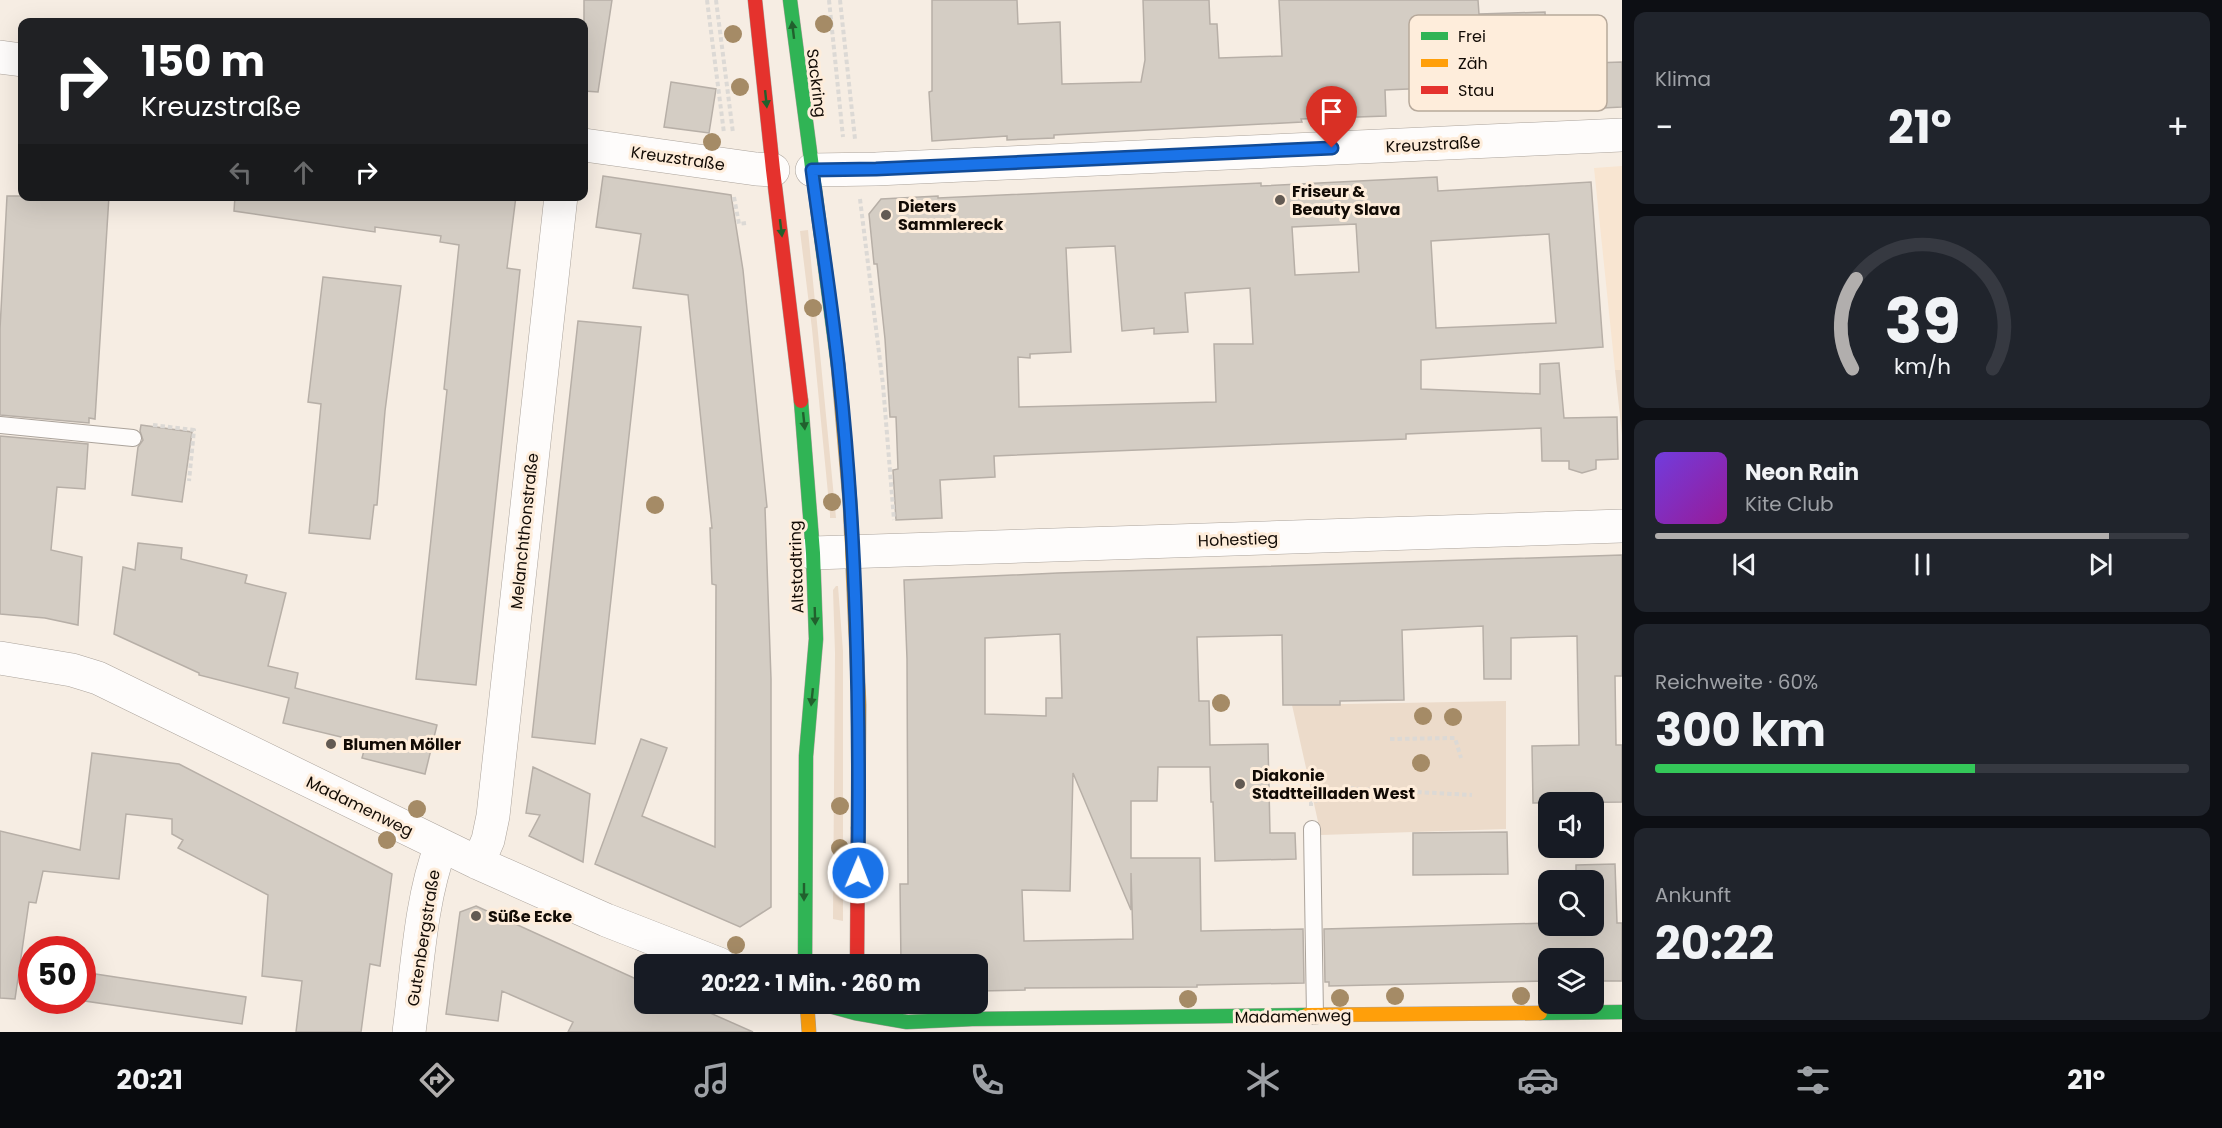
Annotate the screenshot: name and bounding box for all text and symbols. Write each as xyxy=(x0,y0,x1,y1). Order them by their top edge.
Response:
legend xyxy=(1409,15,1607,111)
one-way arrow xyxy=(789,20,798,39)
text: Frei xyxy=(1458,25,1486,48)
text: 150 m xyxy=(141,32,265,91)
icon: right xyxy=(42,42,120,120)
street label: Sackring xyxy=(801,47,832,119)
text: Zäh xyxy=(1458,52,1488,75)
text: Klima xyxy=(1655,65,1711,93)
text: Stau xyxy=(1458,79,1494,102)
pin xyxy=(1306,86,1357,148)
text: Kreuzstraße xyxy=(141,88,301,125)
one-way arrow xyxy=(761,90,771,109)
icon: arrive xyxy=(1315,95,1348,128)
text: 21° xyxy=(1888,96,1952,159)
text: − xyxy=(1655,104,1673,151)
text: + xyxy=(2166,104,2189,151)
street label: Kreuzstraße xyxy=(1385,131,1481,158)
street label: Kreuzstraße xyxy=(629,141,727,176)
icon: left xyxy=(224,156,257,189)
icon: ahead xyxy=(287,156,320,189)
icon: right xyxy=(350,156,383,189)
place label: Friseur & Beauty Slava xyxy=(1292,180,1400,221)
marker: Friseur & Beauty Slava xyxy=(1273,193,1287,207)
place label: Dieters Sammlereck xyxy=(898,195,1004,236)
marker: Dieters Sammlereck xyxy=(879,208,893,222)
one-way arrow xyxy=(776,218,786,237)
text: 39 xyxy=(1884,277,1960,365)
text: km/h xyxy=(1893,351,1951,382)
one-way arrow xyxy=(799,412,809,431)
street label: Melanchthonstraße xyxy=(505,452,544,610)
text: Neon Rain xyxy=(1745,457,1859,488)
text: Kite Club xyxy=(1745,490,1834,518)
street label: Altstadtring xyxy=(783,520,810,614)
street label: Hohestieg xyxy=(1197,527,1279,552)
icon: previous xyxy=(1728,548,1761,581)
icon: pause xyxy=(1906,548,1939,581)
icon: next xyxy=(2084,548,2117,581)
one-way arrow xyxy=(810,606,820,625)
text: Reichweite · 60% xyxy=(1655,668,1818,696)
one-way arrow xyxy=(807,688,817,707)
text: 300 km xyxy=(1655,699,1826,762)
place label: Blumen Möller xyxy=(343,733,461,756)
marker: Blumen Möller xyxy=(324,737,338,751)
place label: Diakonie Stadtteilladen West xyxy=(1252,764,1415,805)
street label: Madamenweg xyxy=(302,771,417,842)
marker: Diakonie Stadtteilladen West xyxy=(1233,777,1247,791)
map controls xyxy=(1538,792,1604,1014)
button: sound xyxy=(1538,792,1604,858)
position arrow xyxy=(826,841,890,905)
street label: Gutenbergstraße xyxy=(401,868,446,1008)
button: search xyxy=(1538,870,1604,936)
text: Ankunft xyxy=(1655,881,1731,909)
one-way arrow xyxy=(799,882,809,901)
place label: Süße Ecke xyxy=(488,905,572,928)
marker: Süße Ecke xyxy=(469,909,483,923)
text: 20:22 xyxy=(1655,912,1774,975)
speed limit sign: 50 xyxy=(18,936,96,1014)
button: layers xyxy=(1538,948,1604,1014)
text: 20:22 · 1 Min. · 260 m xyxy=(701,968,921,999)
street label: Madamenweg xyxy=(1234,1004,1352,1029)
icon: directions xyxy=(416,1059,458,1101)
icon: music xyxy=(691,1059,733,1101)
icon: phone xyxy=(966,1059,1008,1101)
icon: climate xyxy=(1242,1059,1284,1101)
icon: car xyxy=(1517,1059,1559,1101)
icon: filters xyxy=(1792,1059,1834,1101)
text: 20:21 xyxy=(117,1061,183,1098)
text: 21° xyxy=(2067,1061,2105,1098)

